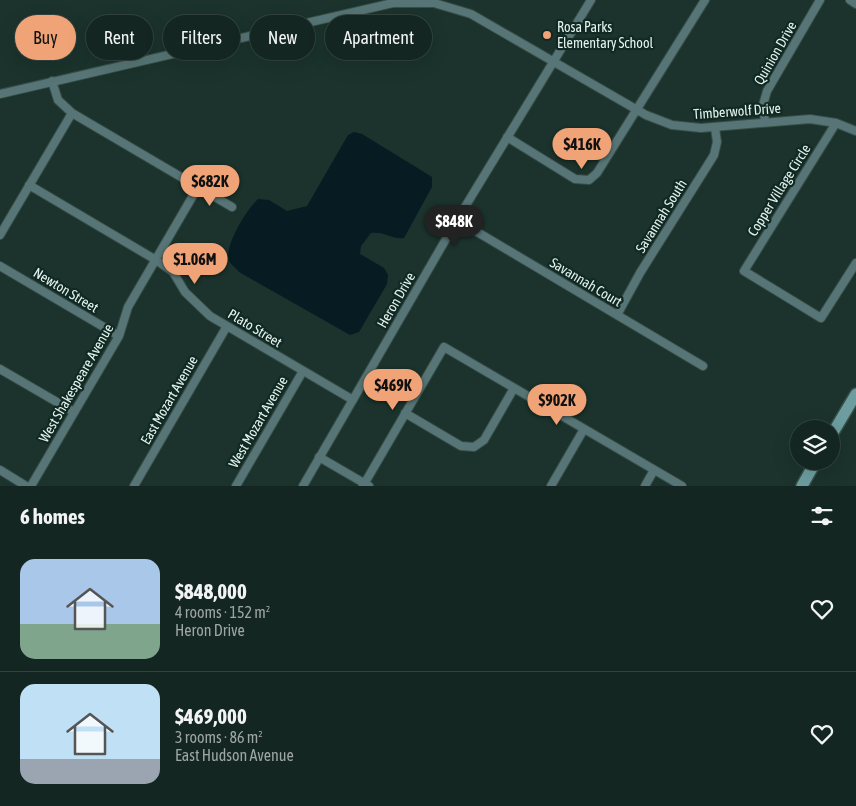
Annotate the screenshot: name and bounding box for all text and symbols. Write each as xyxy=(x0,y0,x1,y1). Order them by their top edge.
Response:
chip: Buy xyxy=(15,15,76,60)
chip: Rent xyxy=(86,15,153,60)
chip: Filters xyxy=(163,15,240,60)
chip: New xyxy=(250,15,315,60)
chip: Apartment xyxy=(325,15,432,60)
street label: Quinion Drive xyxy=(750,18,800,88)
place label: Rosa Parks Elementary School xyxy=(557,19,653,51)
marker: Rosa Parks Elementary School xyxy=(541,29,553,41)
street label: Timberwolf Drive xyxy=(693,100,781,122)
pin: $416K xyxy=(547,128,617,170)
text: $416K xyxy=(563,135,601,153)
street label: Copper Village Circle xyxy=(744,141,814,239)
pin: $682K xyxy=(175,164,245,207)
text: $682K xyxy=(191,172,229,190)
street label: Savannah South xyxy=(632,176,690,256)
pin: $848K xyxy=(419,204,489,247)
text: $848K xyxy=(435,212,473,230)
pin: $1.06M xyxy=(154,242,236,285)
text: $1.06M xyxy=(174,250,216,268)
street label: Savannah Court xyxy=(547,254,625,310)
street label: Newton Street xyxy=(31,264,101,316)
street label: Heron Drive xyxy=(374,270,418,330)
street label: Plato Street xyxy=(225,306,285,350)
street label: West Shakespeare Avenue xyxy=(36,321,116,445)
street label: East Mozart Avenue xyxy=(137,353,201,447)
pin: $469K xyxy=(358,368,428,411)
street label: West Mozart Avenue xyxy=(225,373,291,471)
text: $469K xyxy=(374,376,412,394)
pin: $902K xyxy=(522,384,592,426)
text: $902K xyxy=(538,391,576,409)
map controls xyxy=(790,420,840,470)
button: layers xyxy=(790,420,840,470)
icon: filters xyxy=(808,502,836,530)
text: 6 homes xyxy=(20,504,85,528)
icon: home xyxy=(60,579,120,639)
text: $848,000 xyxy=(175,579,247,603)
icon: heart xyxy=(808,595,836,623)
text: 4 rooms · 152 m² xyxy=(175,603,270,621)
text: Heron Drive xyxy=(175,621,245,639)
icon: home xyxy=(60,704,120,764)
text: $469,000 xyxy=(175,704,247,728)
icon: heart xyxy=(808,720,836,748)
text: 3 rooms · 86 m² xyxy=(175,728,263,746)
text: East Hudson Avenue xyxy=(175,746,294,764)

